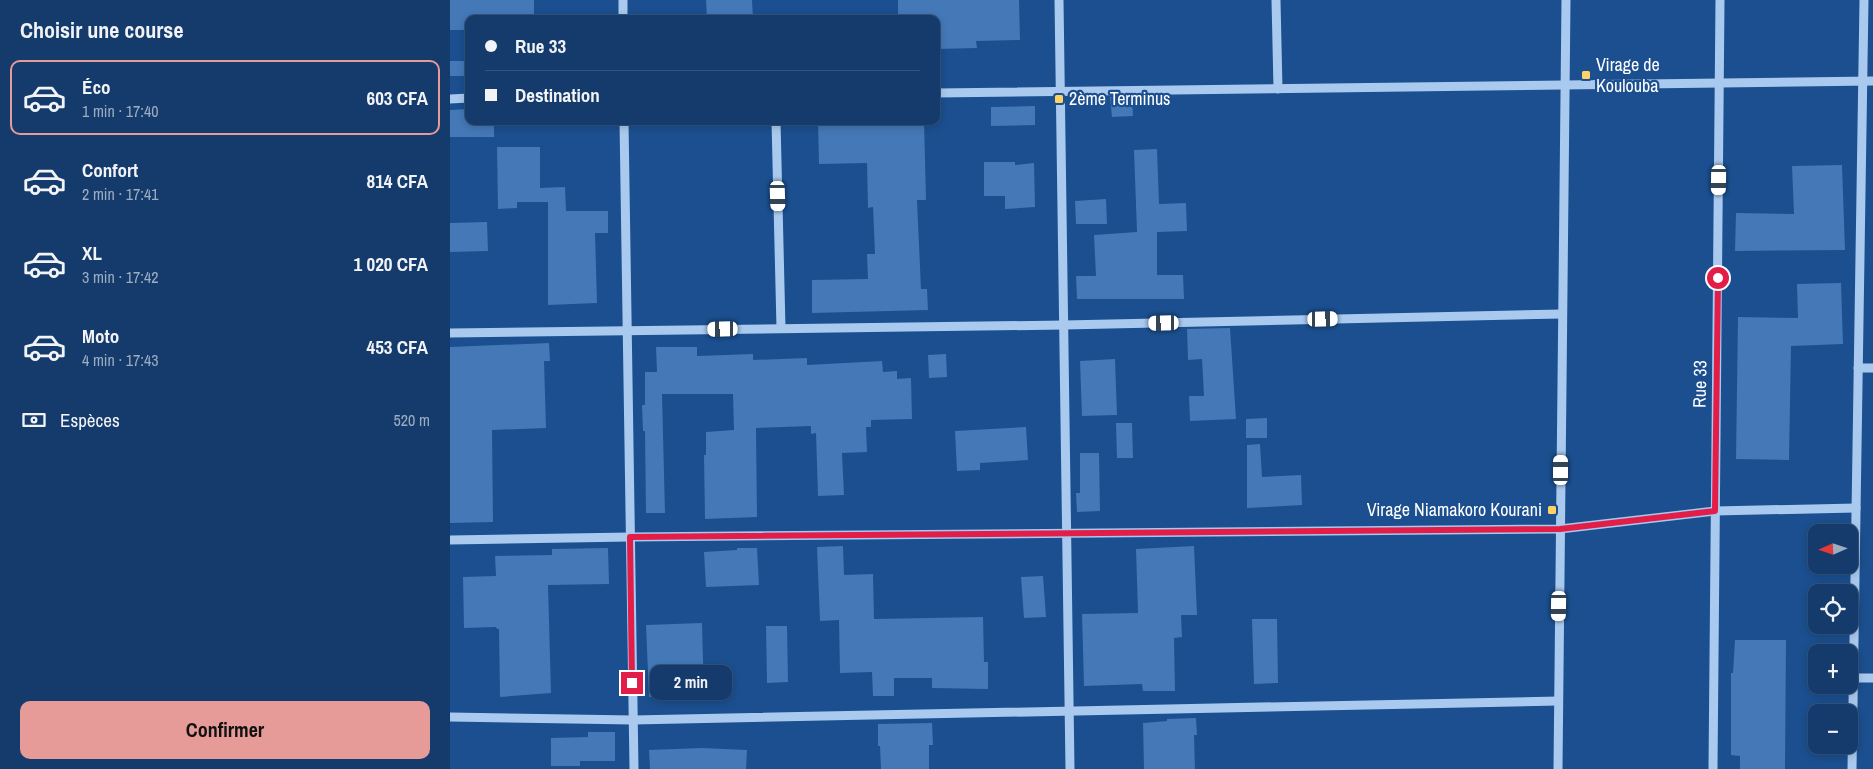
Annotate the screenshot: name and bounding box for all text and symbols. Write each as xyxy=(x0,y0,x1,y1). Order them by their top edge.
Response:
text: Choisir une course xyxy=(20,15,183,45)
text: Rue 33 xyxy=(515,33,566,59)
place label: Virage de Koulouba xyxy=(1596,52,1660,98)
marker: Virage de Koulouba xyxy=(1580,69,1592,81)
text: Éco xyxy=(82,74,111,100)
icon: car xyxy=(22,75,67,120)
text: Destination xyxy=(515,82,600,108)
text: 603 CFA xyxy=(367,85,428,111)
place label: 2ème Terminus xyxy=(1069,86,1170,111)
marker: 2ème Terminus xyxy=(1053,93,1065,105)
text: 1 min · 17:40 xyxy=(82,100,159,122)
text: Confort xyxy=(82,157,138,183)
icon: car xyxy=(22,158,67,203)
car xyxy=(1711,165,1726,195)
text: 814 CFA xyxy=(367,168,428,194)
car xyxy=(769,181,786,211)
text: 2 min · 17:41 xyxy=(82,183,159,205)
text: XL xyxy=(82,240,102,266)
icon: car xyxy=(22,241,67,286)
text: 1 020 CFA xyxy=(354,251,428,277)
text: 3 min · 17:42 xyxy=(82,266,159,288)
route start xyxy=(1707,267,1729,289)
car xyxy=(1307,311,1338,327)
car xyxy=(1148,315,1179,331)
car xyxy=(707,321,738,337)
text: Moto xyxy=(82,323,119,349)
icon: car xyxy=(22,324,67,369)
text: 453 CFA xyxy=(367,334,428,360)
text: 4 min · 17:43 xyxy=(82,349,159,371)
street label: Rue 33 xyxy=(1687,360,1712,408)
icon: cash xyxy=(20,406,48,434)
text: Espèces xyxy=(60,407,120,433)
text: 520 m xyxy=(394,409,430,431)
car xyxy=(1553,455,1568,485)
place label: Virage Niamakoro Kourani xyxy=(1367,497,1542,522)
marker: Virage Niamakoro Kourani xyxy=(1546,504,1558,516)
north arrow xyxy=(1808,524,1858,574)
map controls xyxy=(1808,524,1858,754)
button: locate xyxy=(1808,584,1858,634)
car xyxy=(1551,591,1566,621)
button: + xyxy=(1808,644,1858,694)
callout: 2 min xyxy=(650,666,732,700)
text: 2 min xyxy=(674,671,708,693)
route end xyxy=(621,672,643,694)
button: Confirmer xyxy=(20,701,430,759)
button: − xyxy=(1808,704,1858,754)

